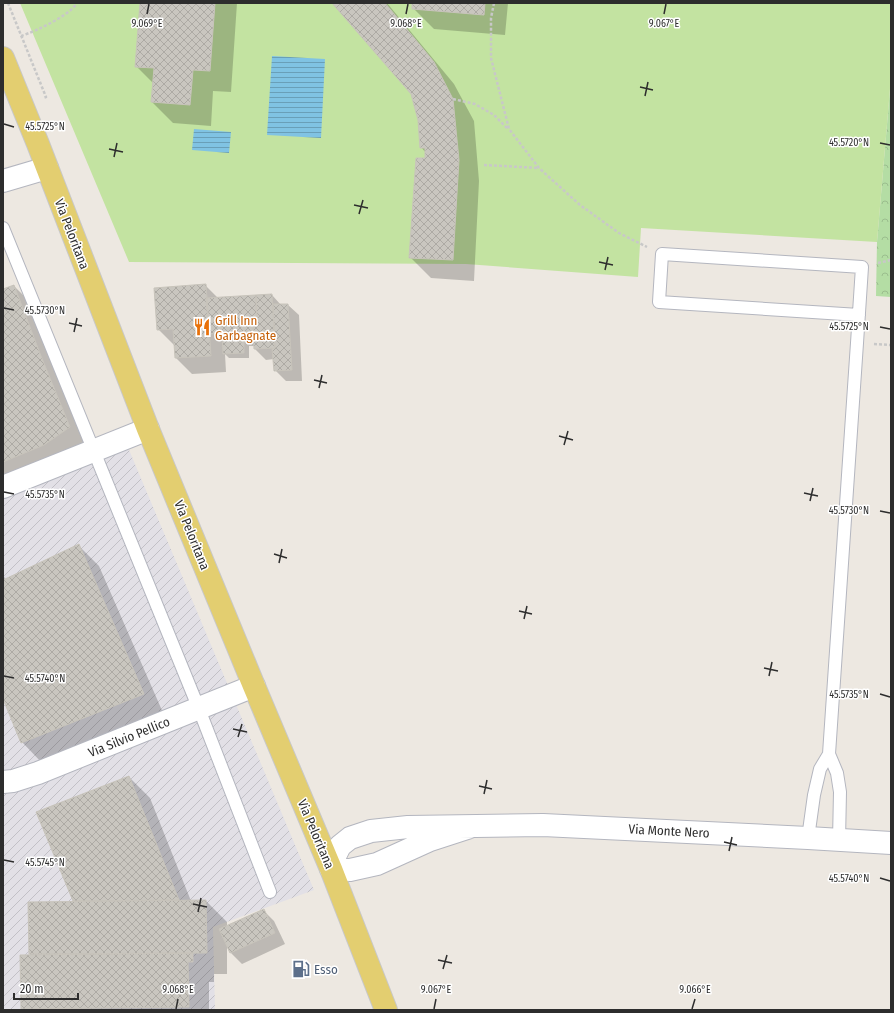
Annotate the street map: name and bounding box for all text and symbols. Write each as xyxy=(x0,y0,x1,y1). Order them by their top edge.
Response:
text: 9.069°E xyxy=(131,18,163,30)
text: 9.068°E xyxy=(390,18,422,30)
text: 9.067°E xyxy=(649,18,679,30)
text: 45.5725°N xyxy=(25,121,65,133)
text: 45.5720°N xyxy=(829,137,869,149)
street label: Via Peloritana xyxy=(52,197,92,271)
text: 45.5730°N xyxy=(25,305,65,317)
place label: Grill Inn Garbagnate xyxy=(215,313,276,343)
restaurant icon: Grill Inn Garbagnate xyxy=(192,317,212,337)
text: 45.5725°N xyxy=(829,321,869,333)
text: 45.5735°N xyxy=(25,489,65,501)
street label: Via Peloritana xyxy=(171,498,213,572)
text: 45.5730°N xyxy=(829,505,869,517)
text: 45.5740°N xyxy=(25,673,65,685)
text: 45.5735°N xyxy=(829,689,869,701)
street label: Via Silvio Pellico xyxy=(86,714,172,760)
street label: Via Peloritana xyxy=(295,797,337,871)
street label: Via Monte Nero xyxy=(628,821,710,841)
text: 45.5745°N xyxy=(25,857,65,869)
text: 45.5740°N xyxy=(829,873,869,885)
fuel station icon: Esso xyxy=(291,959,311,979)
place label: Esso xyxy=(314,962,338,977)
scale bar xyxy=(14,975,78,1001)
text: 20 m xyxy=(20,982,44,996)
text: 9.068°E xyxy=(162,984,194,996)
text: 9.067°E xyxy=(421,984,451,996)
text: 9.066°E xyxy=(679,984,711,996)

